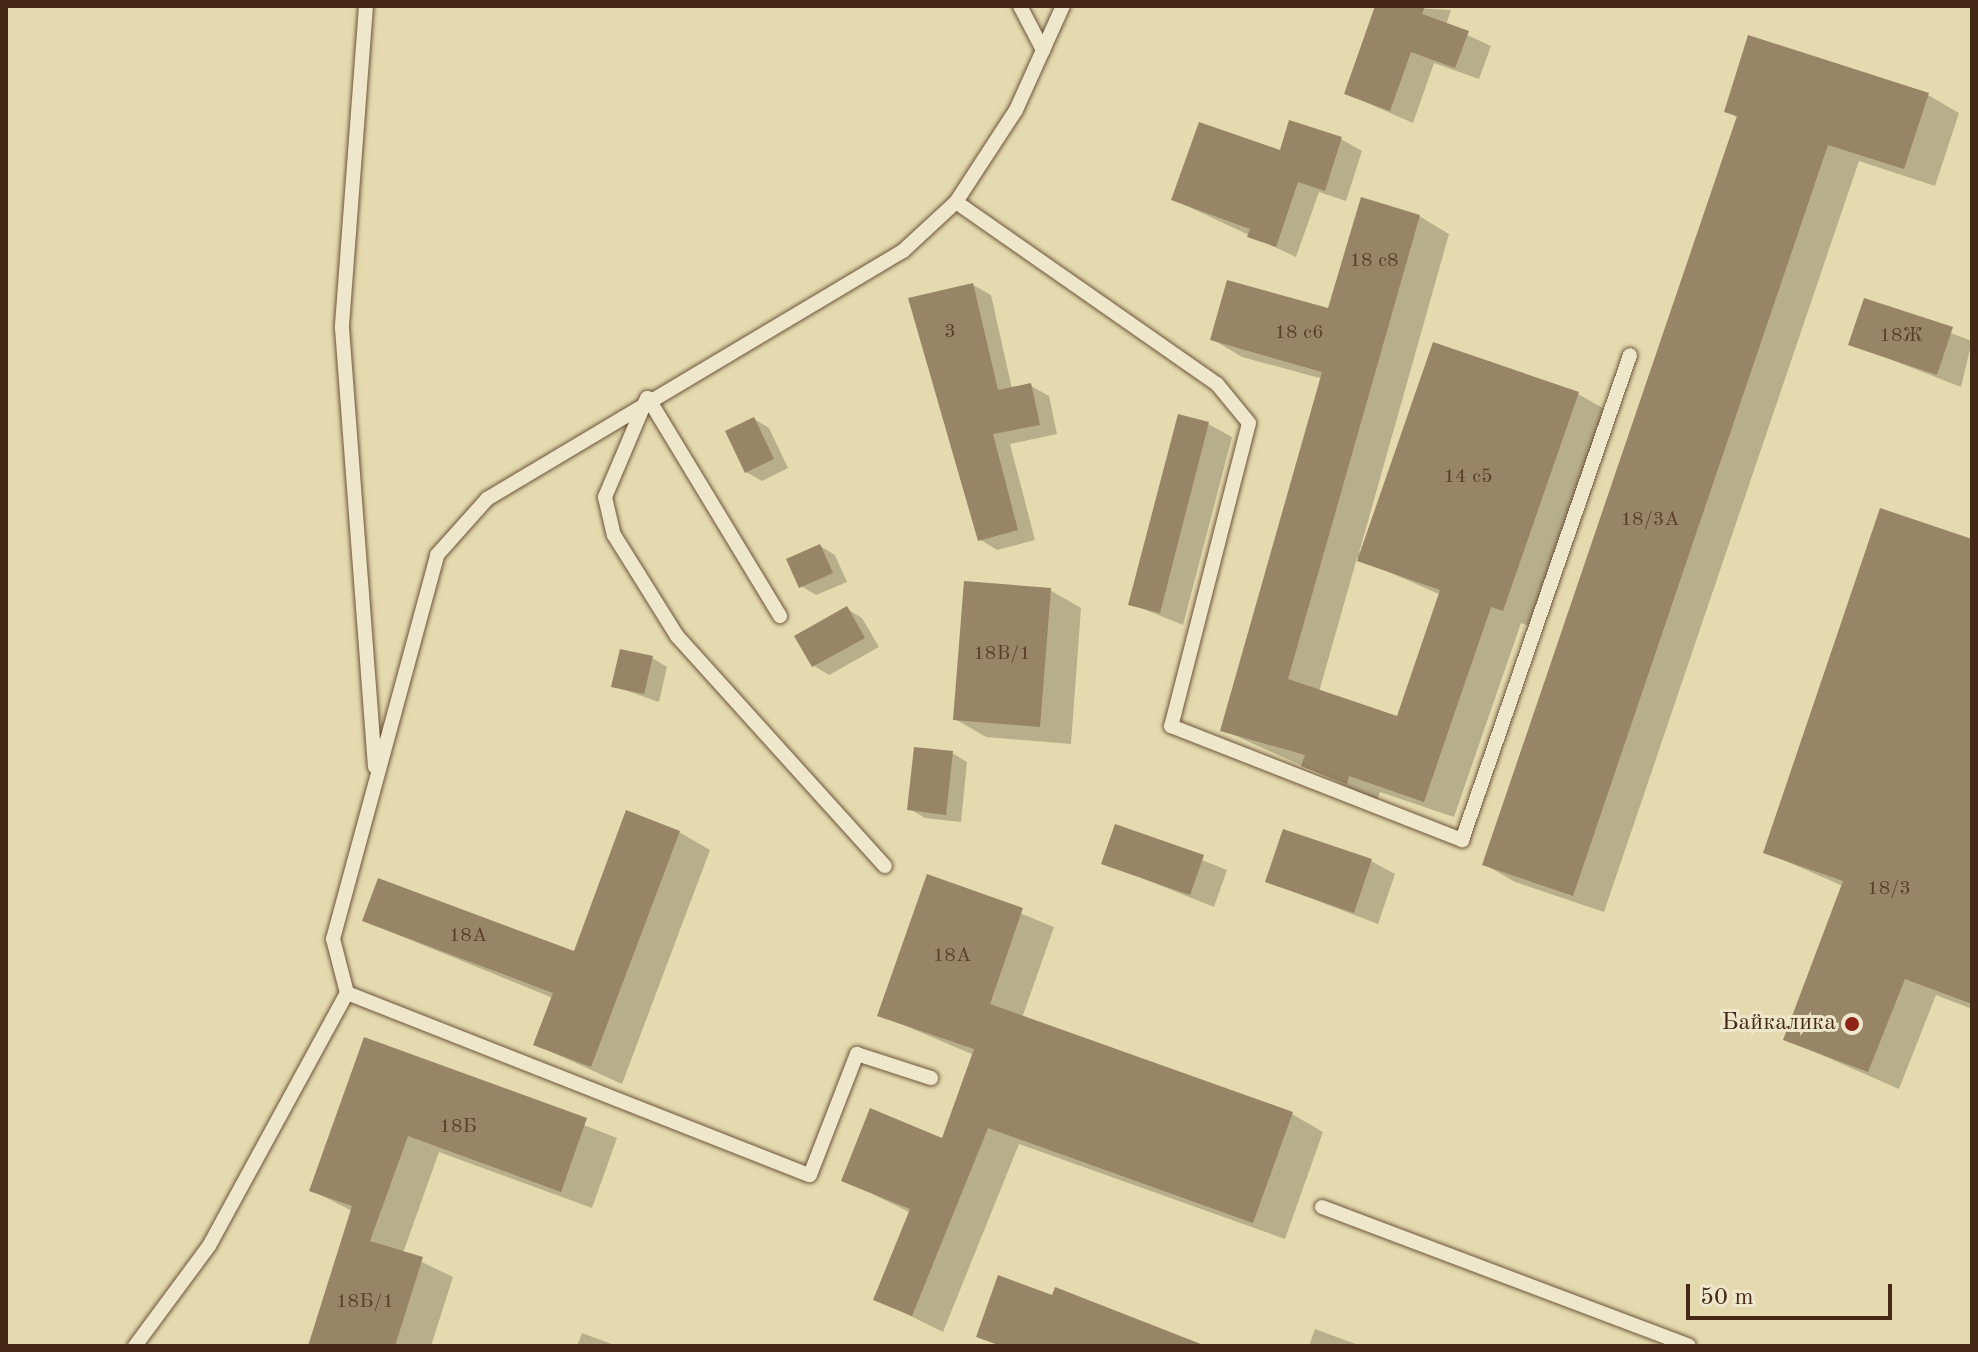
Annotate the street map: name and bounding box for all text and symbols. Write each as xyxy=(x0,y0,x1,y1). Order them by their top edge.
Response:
house number: 18 с8 xyxy=(1349,249,1399,273)
house number: 3 xyxy=(944,320,956,344)
house number: 18 с6 xyxy=(1274,321,1324,345)
house number: 18Ж xyxy=(1879,324,1923,348)
house number: 14 с5 xyxy=(1443,465,1493,489)
house number: 18/3А xyxy=(1620,508,1680,532)
house number: 18В/1 xyxy=(973,642,1031,666)
house number: 18/3 xyxy=(1867,877,1911,901)
house number: 18А xyxy=(449,924,487,948)
house number: 18А xyxy=(933,944,971,968)
place label: Байкалика xyxy=(1721,1010,1836,1038)
marker: Байкалика xyxy=(1843,1015,1861,1033)
house number: 18Б xyxy=(439,1115,477,1139)
scale bar xyxy=(1690,1268,1896,1318)
text: 50 m xyxy=(1700,1286,1754,1310)
house number: 18Б/1 xyxy=(336,1290,394,1314)

